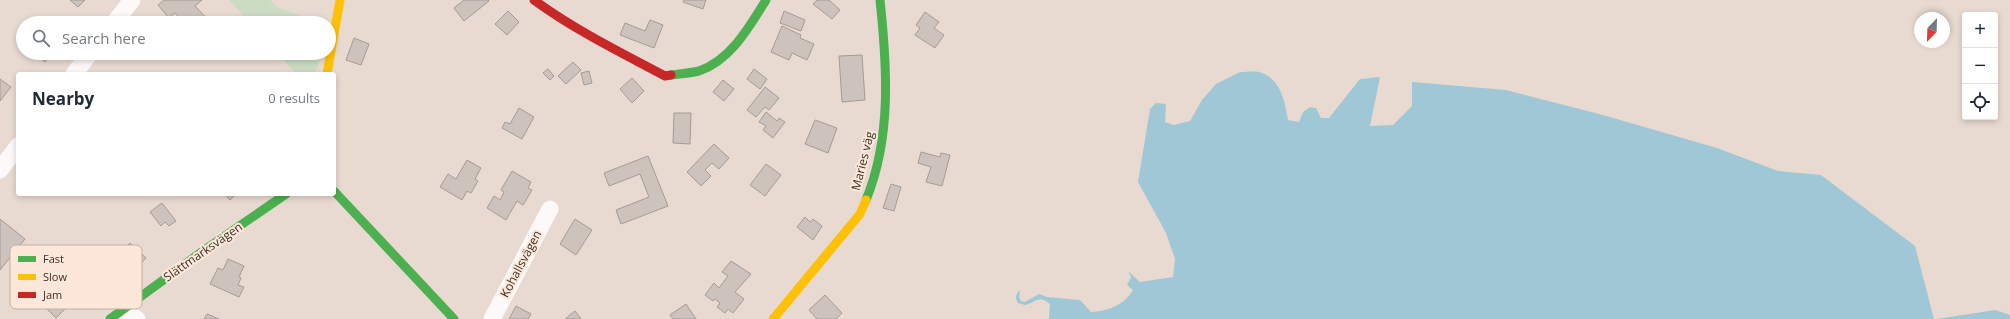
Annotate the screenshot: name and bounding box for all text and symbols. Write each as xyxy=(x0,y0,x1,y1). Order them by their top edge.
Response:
north arrow xyxy=(1914,12,1950,48)
map controls xyxy=(1962,12,1998,120)
button: + xyxy=(1962,12,1998,48)
search box xyxy=(16,16,336,60)
icon: search xyxy=(30,27,52,49)
text: Search here xyxy=(62,28,146,48)
button: − xyxy=(1962,48,1998,84)
button: locate xyxy=(1962,84,1998,120)
text: Nearby xyxy=(32,87,94,110)
text: 0 results xyxy=(268,89,320,107)
street label: Maries väg xyxy=(847,129,878,192)
street label: Slättmarksvägen xyxy=(160,218,246,285)
street label: Kohallsvägen xyxy=(496,227,545,300)
legend xyxy=(10,245,142,309)
text: Fast xyxy=(43,251,64,266)
text: Slow xyxy=(43,269,67,284)
text: Jam xyxy=(42,287,62,302)

